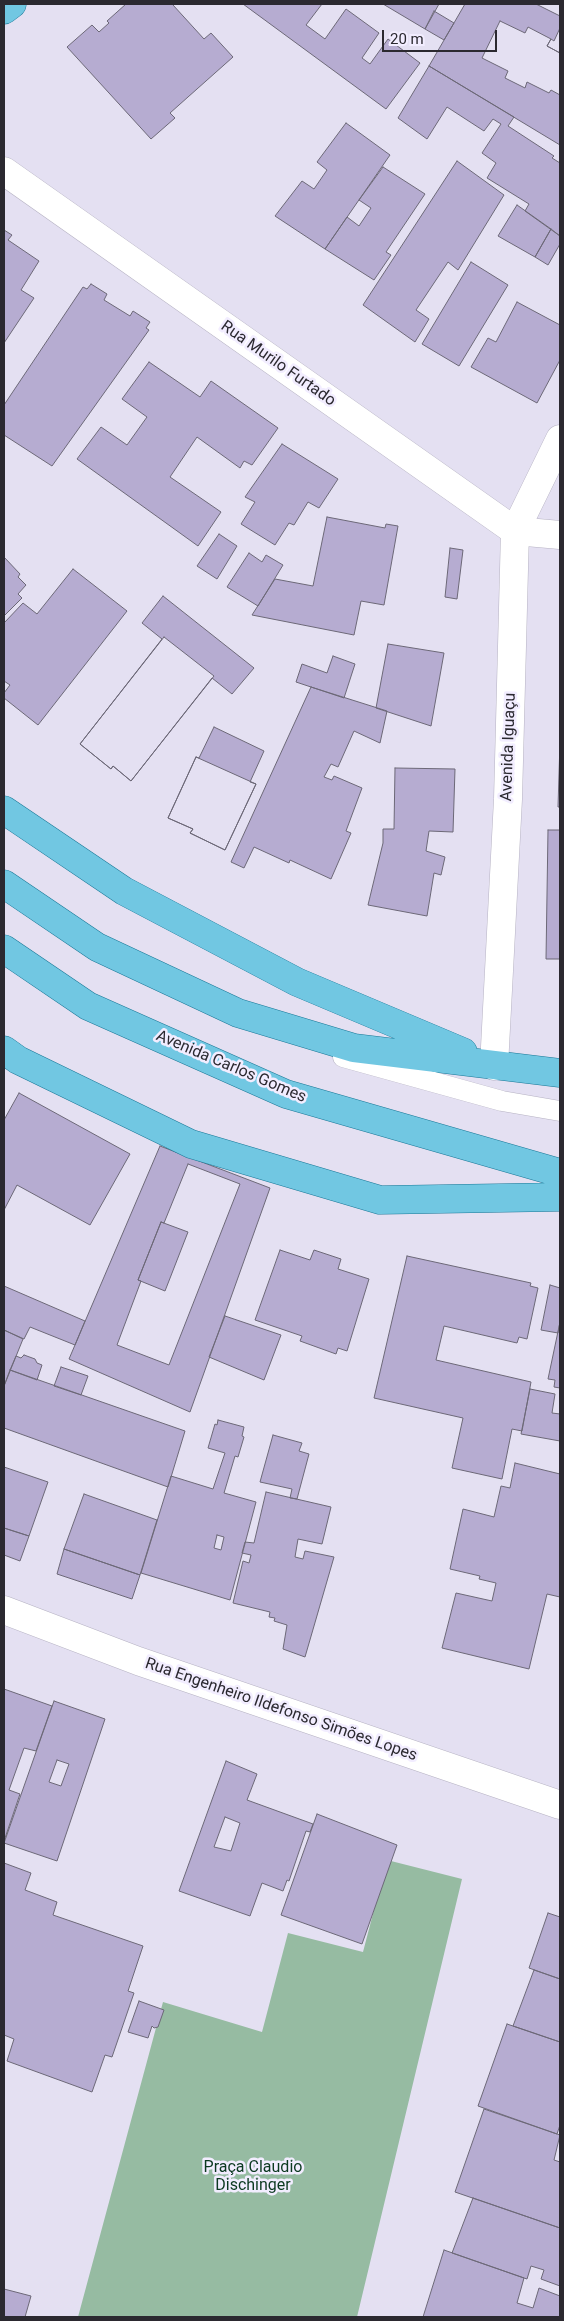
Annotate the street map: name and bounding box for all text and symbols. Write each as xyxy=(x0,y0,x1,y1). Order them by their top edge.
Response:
scale bar xyxy=(384,20,499,52)
text: 20 m xyxy=(390,30,424,48)
street label: Rua Murilo Furtado xyxy=(217,317,339,411)
street label: Avenida Iguaçu xyxy=(498,692,520,802)
street label: Avenida Carlos Gomes xyxy=(153,1027,309,1107)
street label: Rua Engenheiro Ildefonso Simões Lopes xyxy=(142,1654,420,1766)
park label: Praça Claudio Dischinger xyxy=(204,2158,302,2196)

